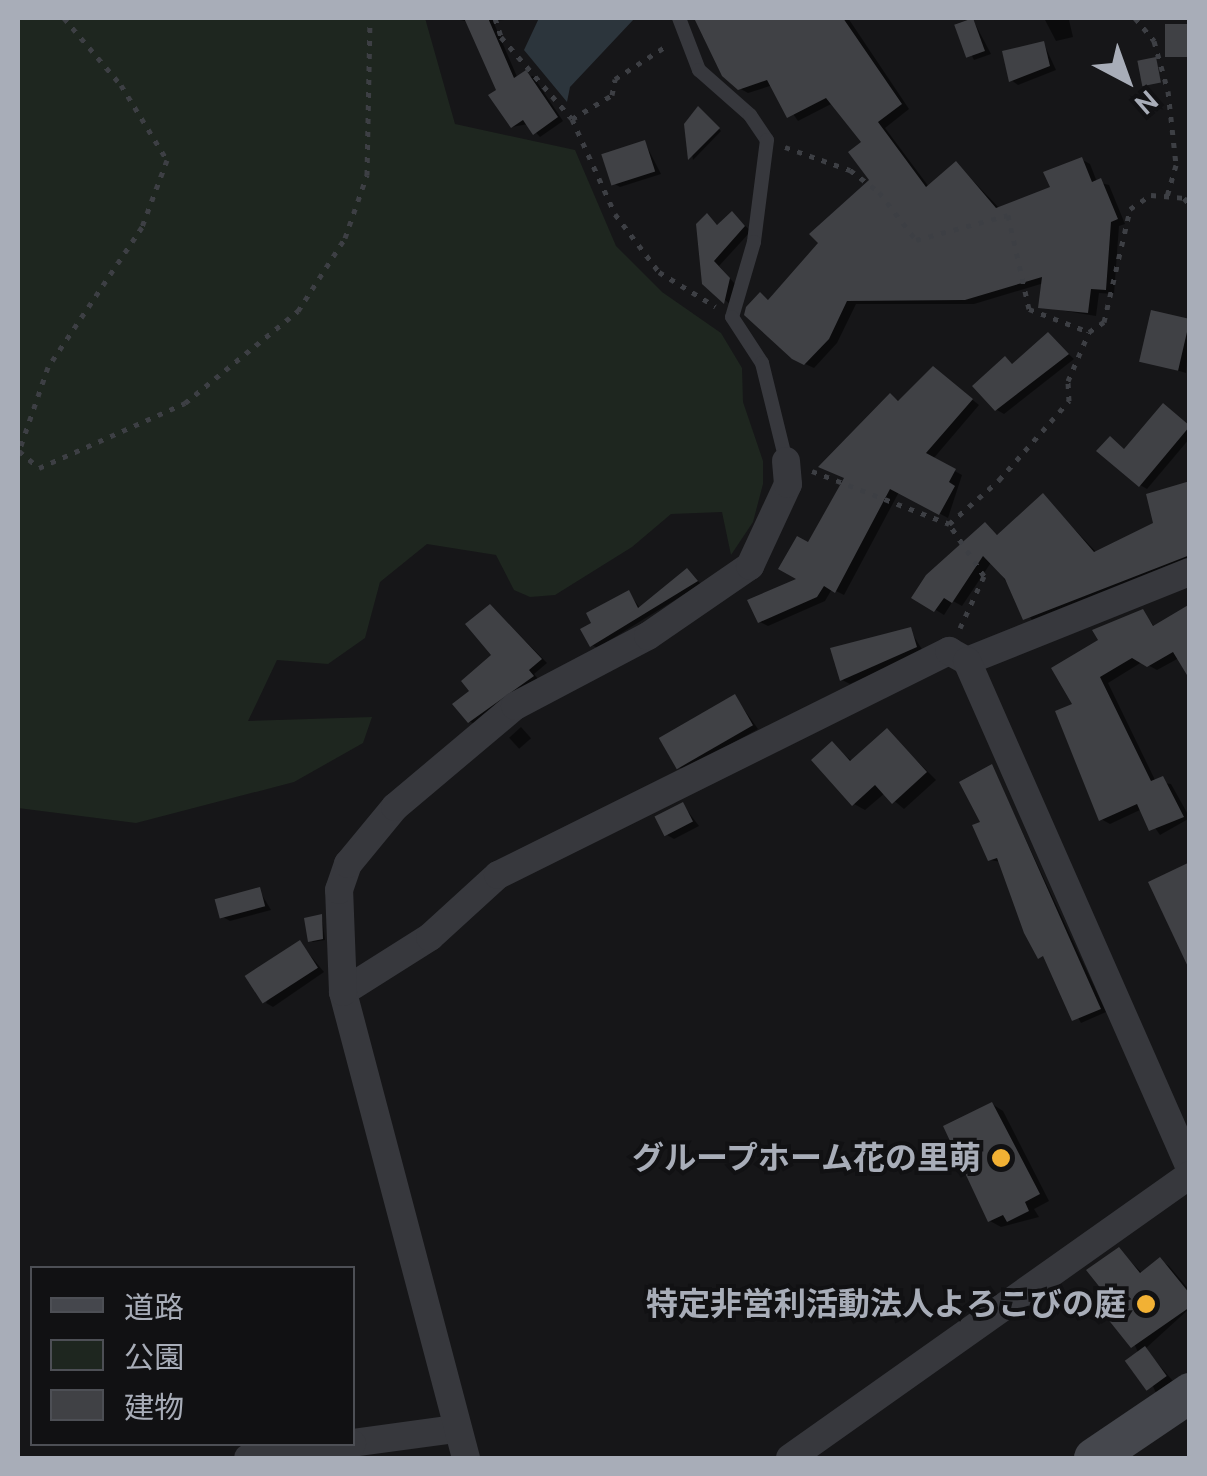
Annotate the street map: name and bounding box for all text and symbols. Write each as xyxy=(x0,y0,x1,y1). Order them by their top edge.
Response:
north arrow xyxy=(1077,30,1177,130)
text: N xyxy=(1128,83,1165,122)
place label: グループホーム花の里萌 xyxy=(629,1139,981,1177)
marker: グループホーム花の里萌 xyxy=(990,1147,1012,1169)
legend xyxy=(30,1266,355,1446)
place label: 特定非営利活動法人よろこびの庭 xyxy=(646,1285,1126,1323)
text: 道路 xyxy=(124,1289,184,1326)
marker: 特定非営利活動法人よろこびの庭 xyxy=(1135,1293,1157,1315)
text: 公園 xyxy=(124,1339,184,1376)
text: 建物 xyxy=(124,1389,184,1426)

